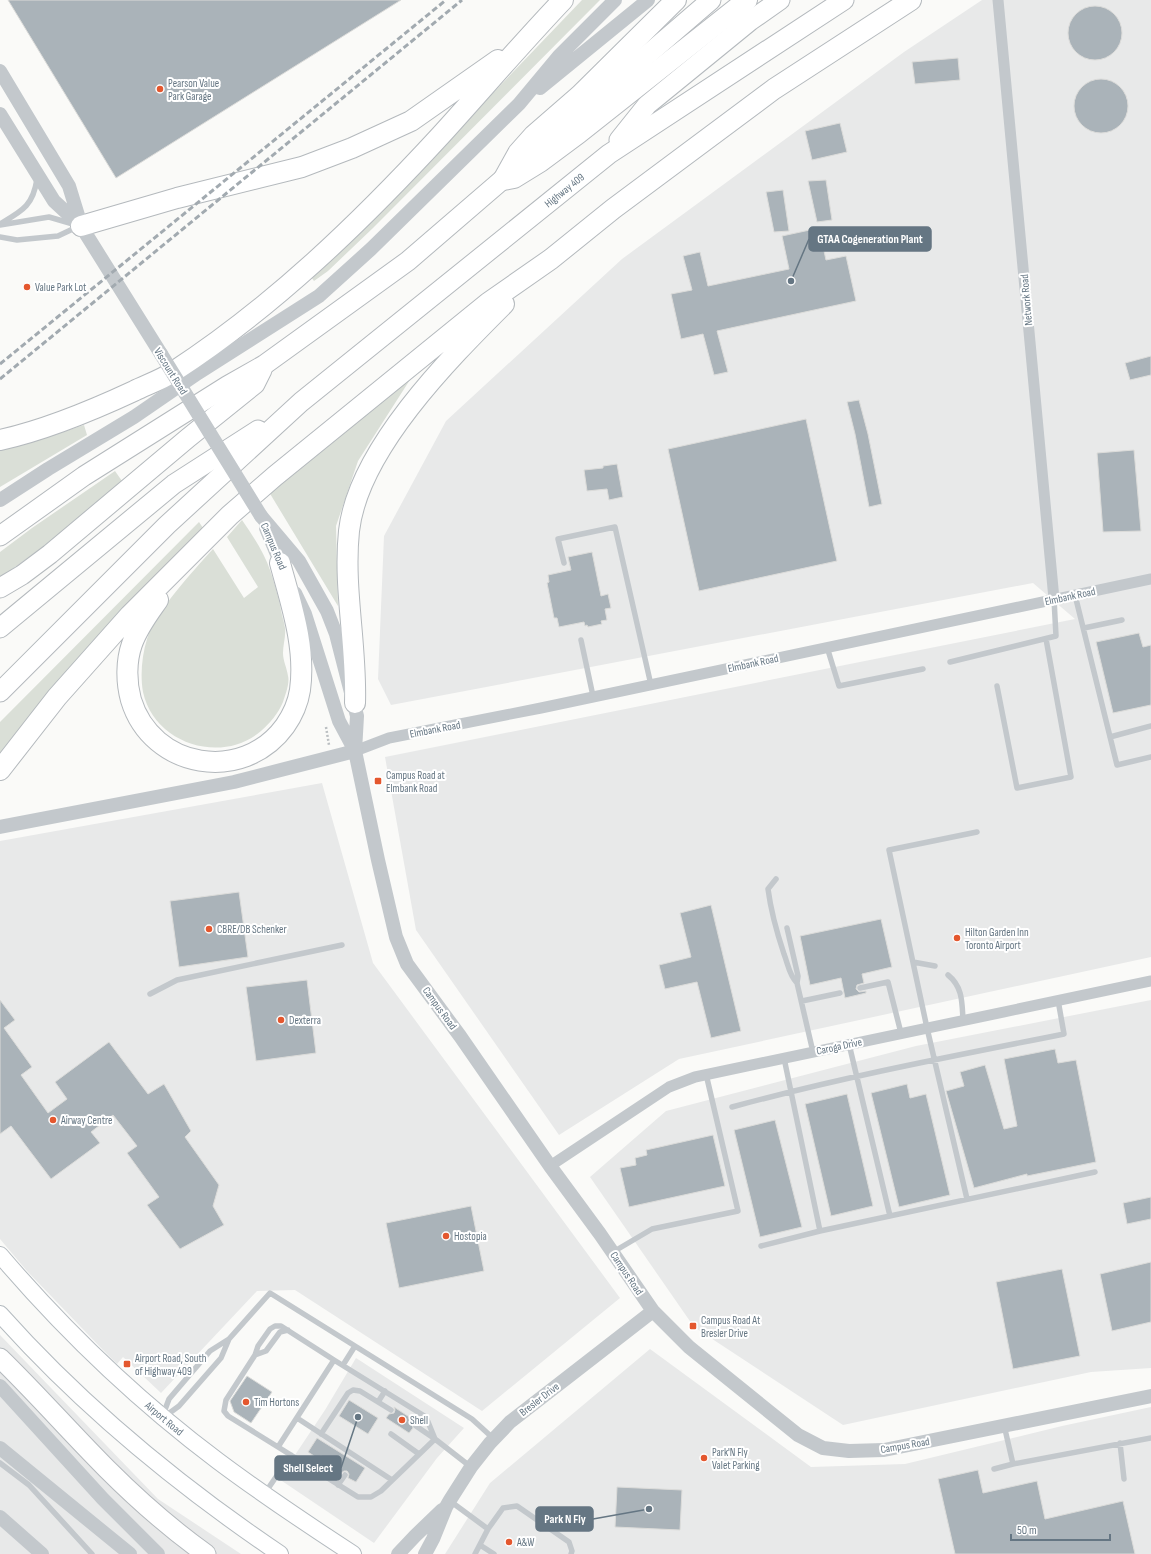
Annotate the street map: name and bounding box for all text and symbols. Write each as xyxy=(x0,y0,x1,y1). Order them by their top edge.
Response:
place label: Pearson Value Park Garage xyxy=(168,77,219,103)
marker: Pearson Value Park Garage xyxy=(155,84,165,94)
street label: Highway 409 xyxy=(542,170,587,210)
callout: GTAA Cogeneration Plant xyxy=(809,227,931,251)
text: GTAA Cogeneration Plant xyxy=(817,232,923,247)
street label: Network Road xyxy=(1018,273,1035,326)
place label: Value Park Lot xyxy=(35,281,87,294)
marker: Value Park Lot xyxy=(22,282,32,292)
street label: Viscount Road xyxy=(151,345,190,397)
street label: Campus Road xyxy=(258,521,289,572)
street label: Elmbank Road xyxy=(1044,585,1097,608)
street label: Elmbank Road xyxy=(727,652,780,675)
street label: Elmbank Road xyxy=(409,718,462,741)
place label: Campus Road at Elmbank Road xyxy=(386,769,446,795)
marker: Campus Road at Elmbank Road xyxy=(373,776,383,786)
place label: CBRE/DB Schenker xyxy=(217,923,287,936)
marker: CBRE/DB Schenker xyxy=(204,924,214,934)
place label: Hilton Garden Inn Toronto Airport xyxy=(965,926,1029,952)
marker: Hilton Garden Inn Toronto Airport xyxy=(952,933,962,943)
street label: Campus Road xyxy=(420,984,460,1033)
place label: Dexterra xyxy=(289,1014,321,1027)
marker: Dexterra xyxy=(276,1015,286,1025)
street label: Caroga Drive xyxy=(815,1035,863,1058)
place label: Airway Centre xyxy=(60,1114,112,1127)
marker: Airway Centre xyxy=(48,1115,58,1125)
place label: Hostopia xyxy=(454,1230,487,1243)
marker: Hostopia xyxy=(441,1231,451,1241)
street label: Campus Road xyxy=(607,1249,646,1298)
place label: Campus Road At Bresler Drive xyxy=(701,1314,761,1340)
marker: Campus Road At Bresler Drive xyxy=(688,1321,698,1331)
place label: Airport Road, South of Highway 409 xyxy=(134,1352,207,1378)
marker: Airport Road, South of Highway 409 xyxy=(122,1359,132,1369)
street label: Bresler Drive xyxy=(517,1380,562,1419)
place label: Tim Hortons xyxy=(254,1396,299,1409)
marker: Tim Hortons xyxy=(241,1397,251,1407)
street label: Airport Road xyxy=(142,1398,186,1439)
place label: Shell xyxy=(410,1414,428,1427)
marker: Shell xyxy=(397,1415,407,1425)
street label: Campus Road xyxy=(880,1435,931,1456)
place label: Park'N Fly Valet Parking xyxy=(712,1446,760,1472)
marker: Park'N Fly Valet Parking xyxy=(699,1453,709,1463)
callout: Shell Select xyxy=(275,1456,341,1480)
text: Shell Select xyxy=(283,1461,333,1476)
callout: Park N Fly xyxy=(536,1507,593,1531)
text: Park N Fly xyxy=(544,1512,586,1527)
scale bar xyxy=(1011,1516,1110,1542)
text: 50 m xyxy=(1017,1523,1037,1538)
place label: A&W xyxy=(516,1536,534,1549)
marker: A&W xyxy=(504,1537,514,1547)

